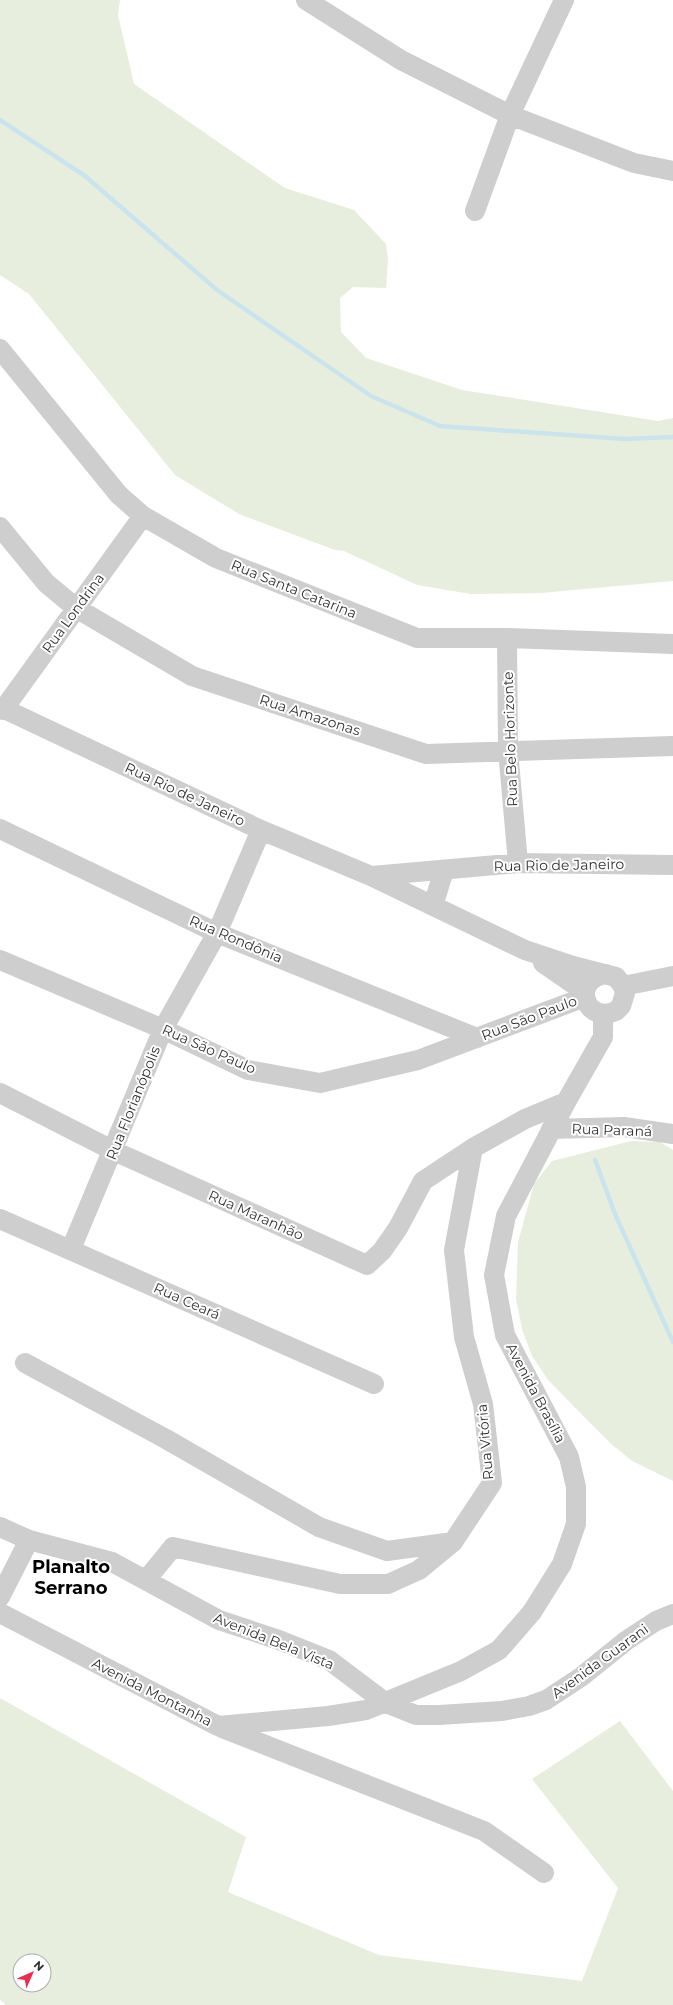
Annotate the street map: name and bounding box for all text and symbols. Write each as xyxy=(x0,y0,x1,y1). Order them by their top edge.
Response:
street label: Rua Santa Catarina xyxy=(229,556,359,622)
street label: Rua Londrina xyxy=(38,570,108,656)
street label: Rua Belo Horizonte xyxy=(499,671,521,807)
street label: Rua Amazonas xyxy=(257,690,363,740)
street label: Rua Rio de Janeiro xyxy=(122,758,248,830)
street label: Rua Rio de Janeiro xyxy=(494,855,625,875)
street label: Rua Rondônia xyxy=(187,911,285,967)
street label: Rua São Paulo xyxy=(479,991,579,1044)
street label: Rua São Paulo xyxy=(159,1020,259,1078)
street label: Rua Florianópolis xyxy=(102,1043,164,1163)
street label: Rua Paraná xyxy=(571,1120,653,1140)
street label: Rua Maranhão xyxy=(206,1186,307,1244)
street label: Rua Ceará xyxy=(151,1278,223,1324)
street label: Avenida Brasília xyxy=(502,1340,570,1446)
street label: Rua Vitória xyxy=(473,1403,497,1481)
district label: Planalto Serrano xyxy=(32,1556,110,1599)
street label: Avenida Bela Vista xyxy=(211,1609,337,1673)
street label: Avenida Guarani xyxy=(548,1620,652,1702)
street label: Avenida Montanha xyxy=(89,1654,215,1730)
north arrow xyxy=(12,1953,52,1993)
text: N xyxy=(31,1958,47,1974)

